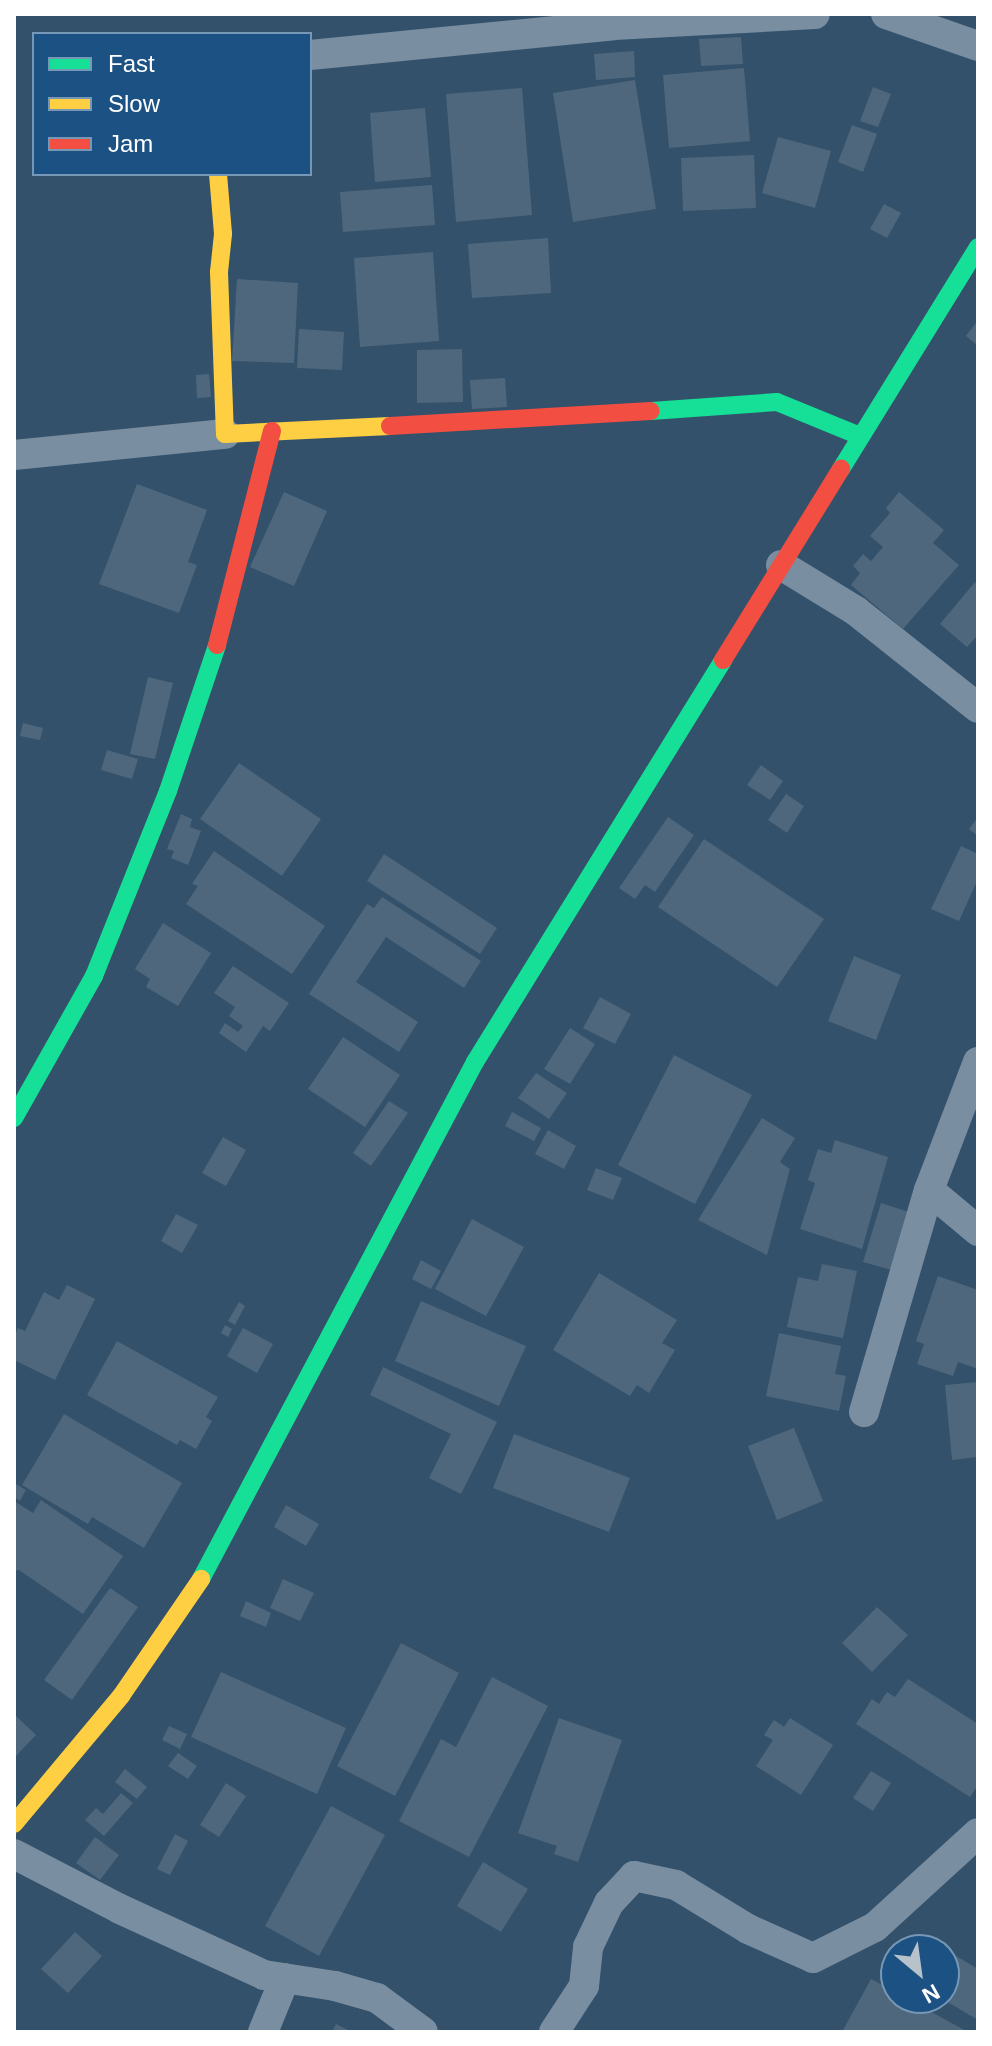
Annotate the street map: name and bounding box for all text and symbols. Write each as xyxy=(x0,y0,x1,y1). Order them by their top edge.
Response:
legend xyxy=(32,32,312,176)
text: Fast xyxy=(108,50,155,77)
text: Slow xyxy=(108,90,160,117)
text: Jam xyxy=(108,130,153,157)
north arrow xyxy=(880,1934,960,2014)
text: N xyxy=(918,1979,944,2008)

